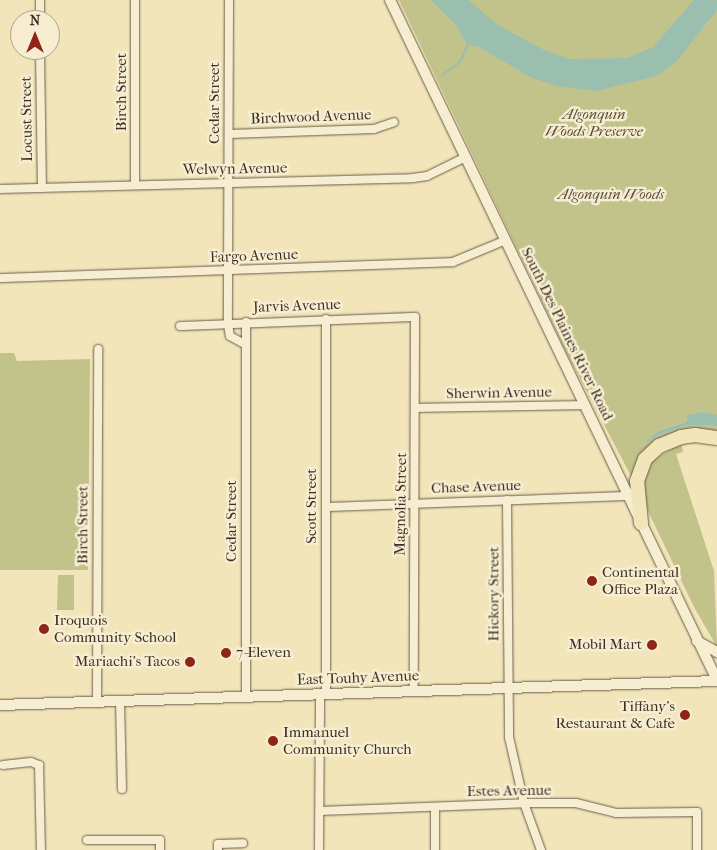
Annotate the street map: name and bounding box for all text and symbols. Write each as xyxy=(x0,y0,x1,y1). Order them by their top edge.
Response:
north arrow xyxy=(10,10,60,60)
text: N xyxy=(30,12,40,29)
street label: Birch Street xyxy=(113,53,131,131)
street label: Cedar Street xyxy=(206,62,224,144)
street label: Locust Street xyxy=(17,76,37,162)
park label: Algonquin Woods Preserve xyxy=(545,105,643,140)
street label: Birchwood Avenue xyxy=(250,106,372,128)
street label: Welwyn Avenue xyxy=(183,159,287,179)
park label: Algonquin Woods xyxy=(558,186,664,204)
street label: Fargo Avenue xyxy=(209,245,299,267)
street label: South Des Plaines River Road xyxy=(517,245,617,423)
street label: Jarvis Avenue xyxy=(253,295,341,317)
street label: Sherwin Avenue xyxy=(446,383,552,403)
street label: Magnolia Street xyxy=(391,452,411,556)
street label: Scott Street xyxy=(303,468,321,544)
street label: Chase Avenue xyxy=(431,476,521,498)
street label: Cedar Street xyxy=(223,480,241,562)
street label: Birch Street xyxy=(74,486,92,564)
street label: Hickory Street xyxy=(485,547,503,641)
place label: Continental Office Plaza xyxy=(602,563,679,598)
marker: Continental Office Plaza xyxy=(586,575,598,587)
place label: Iroquois Community School xyxy=(54,611,176,646)
marker: Iroquois Community School xyxy=(38,623,50,635)
place label: Mobil Mart xyxy=(569,636,642,654)
marker: Mobil Mart xyxy=(646,639,658,651)
place label: 7-Eleven xyxy=(236,644,291,662)
marker: 7-Eleven xyxy=(220,647,232,659)
place label: Mariachi's Tacos xyxy=(75,653,180,671)
marker: Mariachi's Tacos xyxy=(184,656,196,668)
street label: East Touhy Avenue xyxy=(297,667,419,689)
place label: Tiffany's Restaurant & Cafe xyxy=(555,697,675,732)
marker: Tiffany's Restaurant & Cafe xyxy=(679,709,691,721)
place label: Immanuel Community Church xyxy=(283,723,412,758)
marker: Immanuel Community Church xyxy=(267,735,279,747)
street label: Estes Avenue xyxy=(467,781,551,801)

